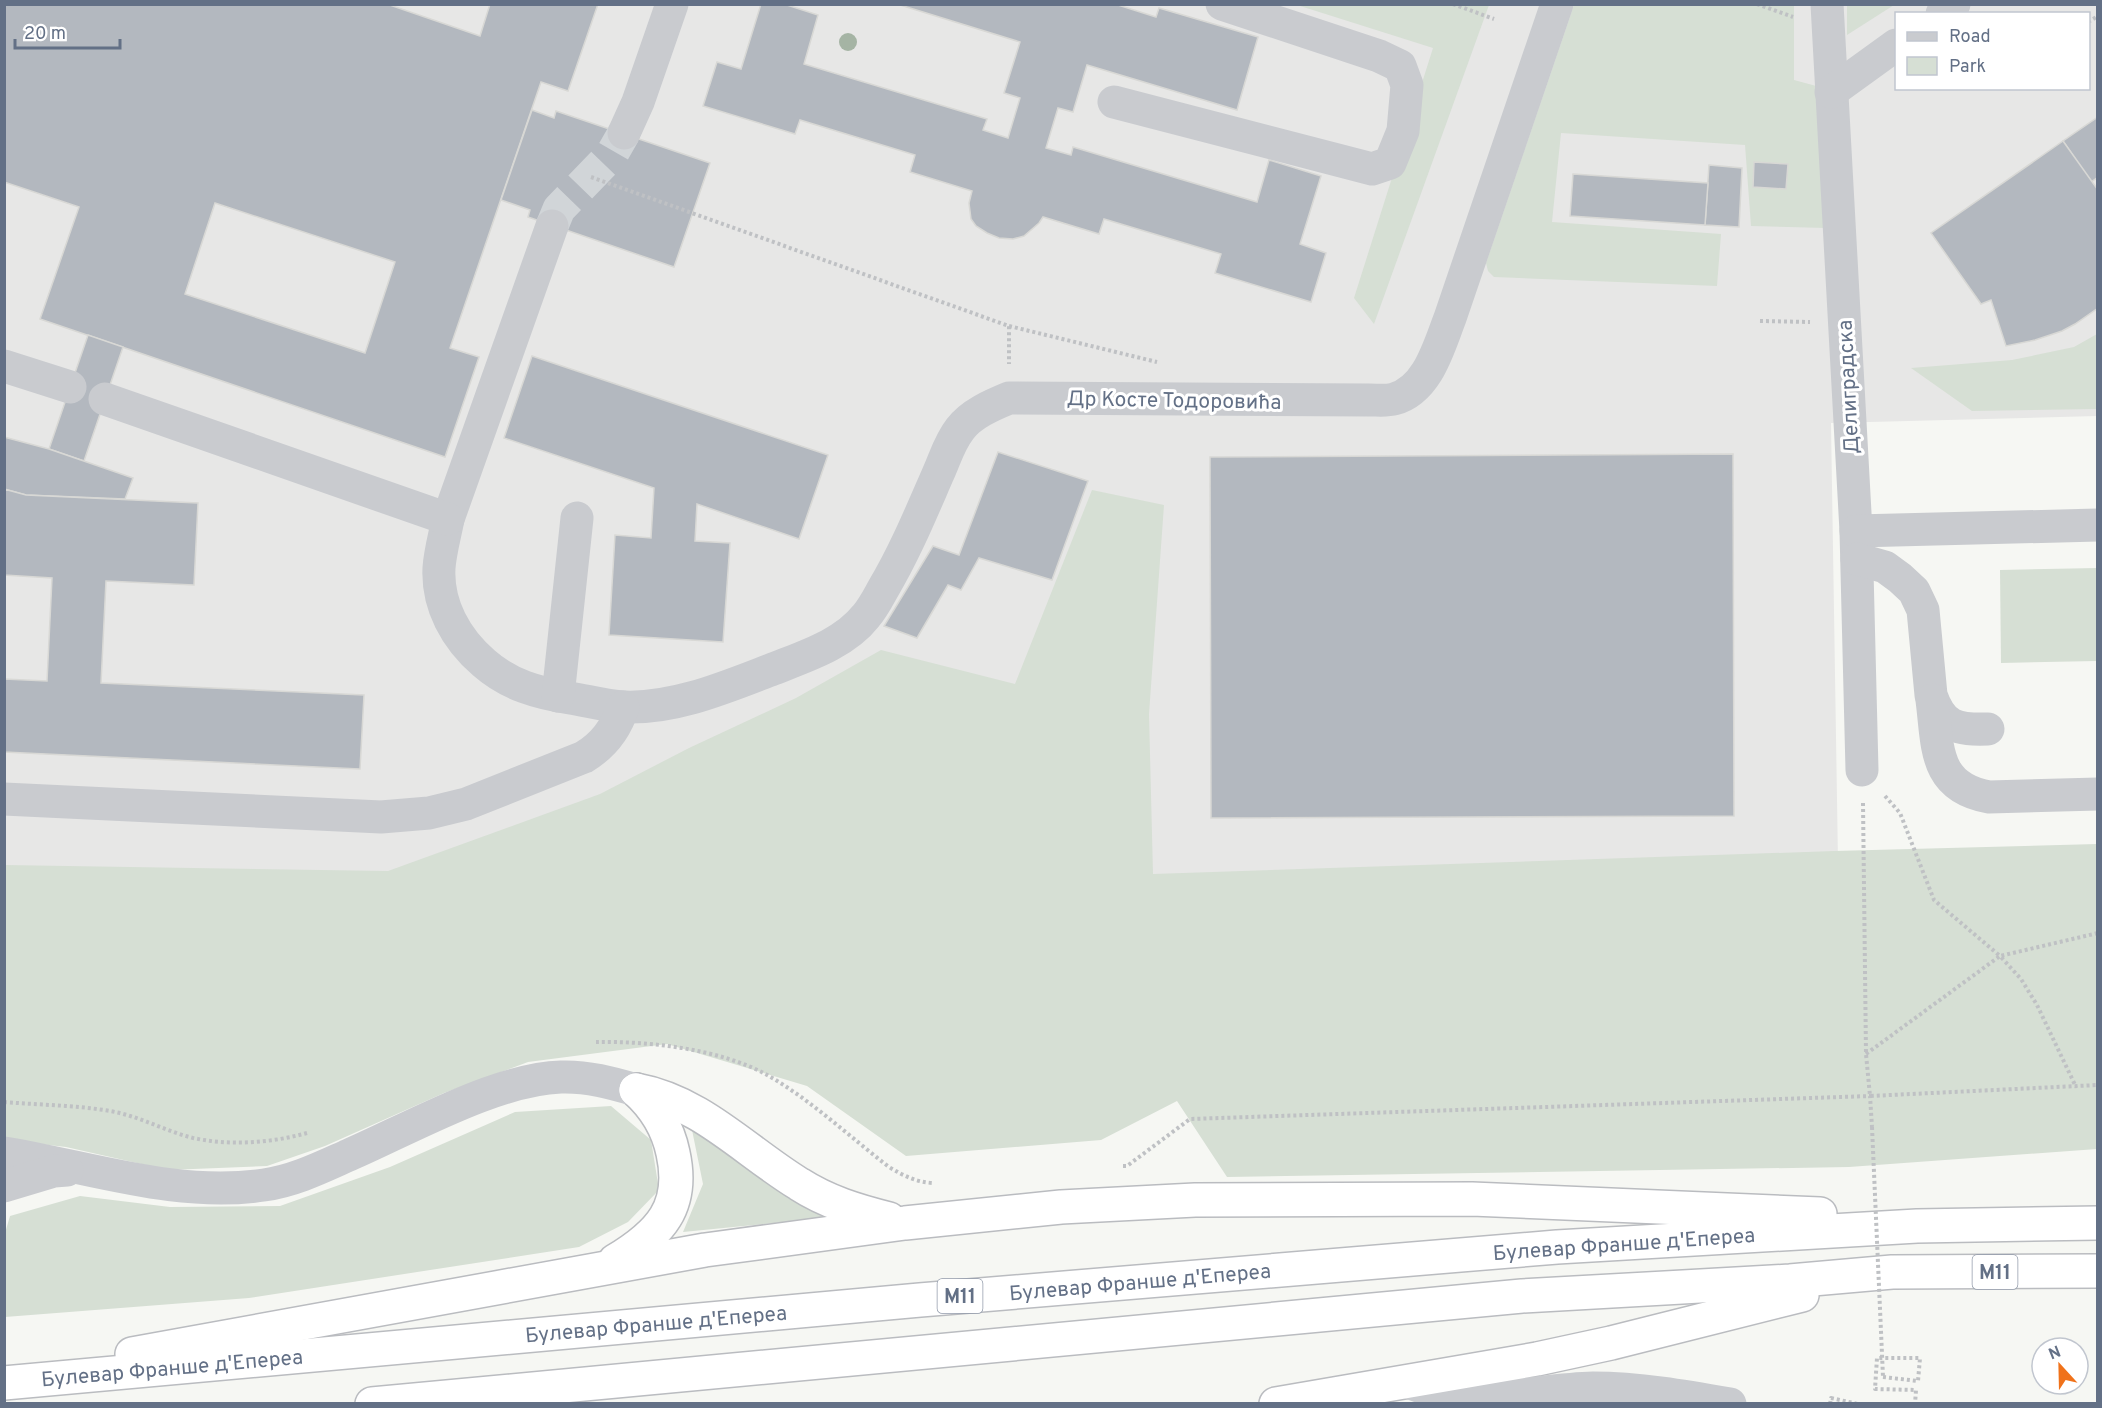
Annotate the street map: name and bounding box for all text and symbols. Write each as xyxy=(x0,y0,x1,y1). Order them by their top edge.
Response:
scale bar xyxy=(15,12,120,50)
legend xyxy=(1895,12,2090,90)
text: 20 m xyxy=(24,23,66,46)
text: Road xyxy=(1949,26,1991,49)
text: Park xyxy=(1949,56,1986,79)
street label: Делиградска xyxy=(1832,319,1867,455)
street label: Др Косте Тодоровића xyxy=(1066,386,1282,417)
street label: Булевар Франше д'Епереа xyxy=(1492,1223,1756,1268)
road number: M11 xyxy=(1972,1255,2018,1289)
street label: Булевар Франше д'Епереа xyxy=(1008,1259,1272,1308)
road number: M11 xyxy=(938,1279,982,1313)
street label: Булевар Франше д'Епереа xyxy=(524,1301,788,1350)
north arrow xyxy=(2030,1336,2090,1396)
text: N xyxy=(2046,1343,2064,1365)
street label: Булевар Франше д'Епереа xyxy=(40,1345,304,1394)

